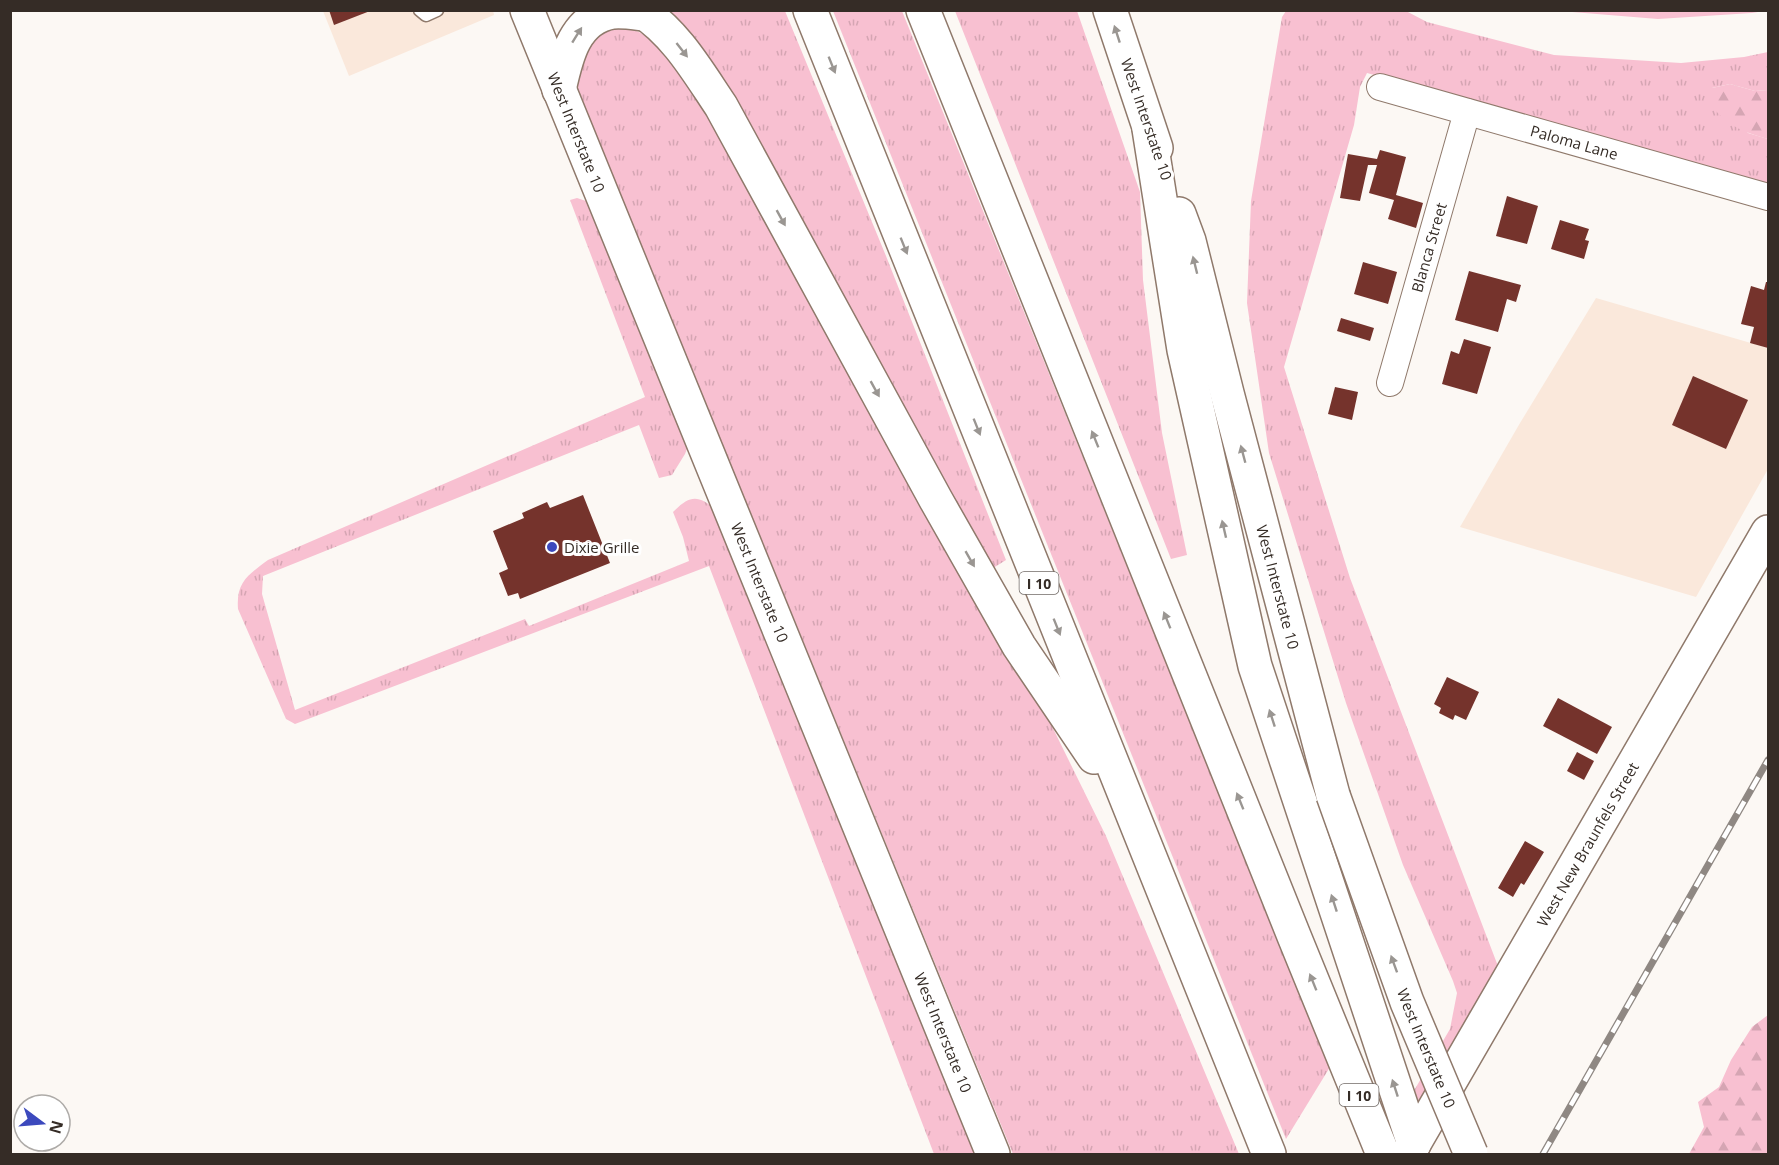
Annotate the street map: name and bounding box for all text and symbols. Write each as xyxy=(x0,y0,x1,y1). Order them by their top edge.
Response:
one-way arrow xyxy=(1112,24,1122,42)
one-way arrow xyxy=(572,27,583,43)
one-way arrow xyxy=(675,42,688,58)
street label: West Interstate 10 xyxy=(1117,55,1177,183)
one-way arrow xyxy=(828,56,837,74)
street label: West Interstate 10 xyxy=(543,69,610,195)
street label: Paloma Lane xyxy=(1528,120,1620,164)
street label: Blanca Street xyxy=(1406,200,1451,295)
one-way arrow xyxy=(776,210,786,227)
one-way arrow xyxy=(900,237,909,255)
one-way arrow xyxy=(1189,256,1199,274)
one-way arrow xyxy=(870,380,880,397)
one-way arrow xyxy=(973,418,982,436)
one-way arrow xyxy=(1090,430,1099,448)
one-way arrow xyxy=(1237,445,1247,463)
street label: West Interstate 10 xyxy=(727,519,794,645)
one-way arrow xyxy=(1219,520,1228,539)
street label: West Interstate 10 xyxy=(1252,523,1304,651)
place label: Dixie Grille xyxy=(564,537,639,557)
marker: Dixie Grille xyxy=(545,540,559,554)
one-way arrow xyxy=(965,551,975,568)
road number: I 10 xyxy=(1020,572,1058,594)
one-way arrow xyxy=(1162,611,1171,629)
one-way arrow xyxy=(1052,619,1062,637)
one-way arrow xyxy=(1267,709,1276,727)
street label: West New Braunfels Street xyxy=(1532,758,1643,930)
one-way arrow xyxy=(1235,792,1244,810)
one-way arrow xyxy=(1328,894,1338,912)
one-way arrow xyxy=(1388,955,1398,973)
street label: West Interstate 10 xyxy=(910,969,977,1095)
one-way arrow xyxy=(1308,973,1317,991)
street label: West Interstate 10 xyxy=(1393,986,1460,1111)
one-way arrow xyxy=(1390,1079,1400,1097)
road number: I 10 xyxy=(1340,1084,1378,1106)
north arrow xyxy=(12,1093,72,1153)
text: N xyxy=(44,1118,69,1136)

